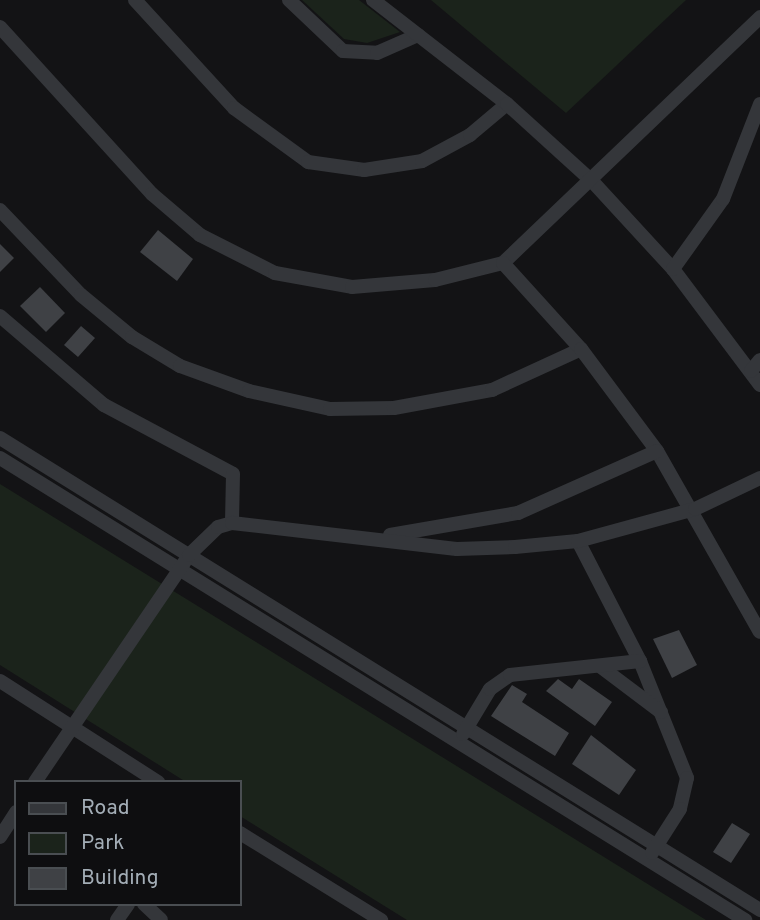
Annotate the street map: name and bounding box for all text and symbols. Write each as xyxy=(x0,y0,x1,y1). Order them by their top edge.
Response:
legend xyxy=(14,780,242,906)
text: Road xyxy=(81,795,130,822)
text: Park xyxy=(81,830,124,857)
text: Building xyxy=(81,865,159,892)

